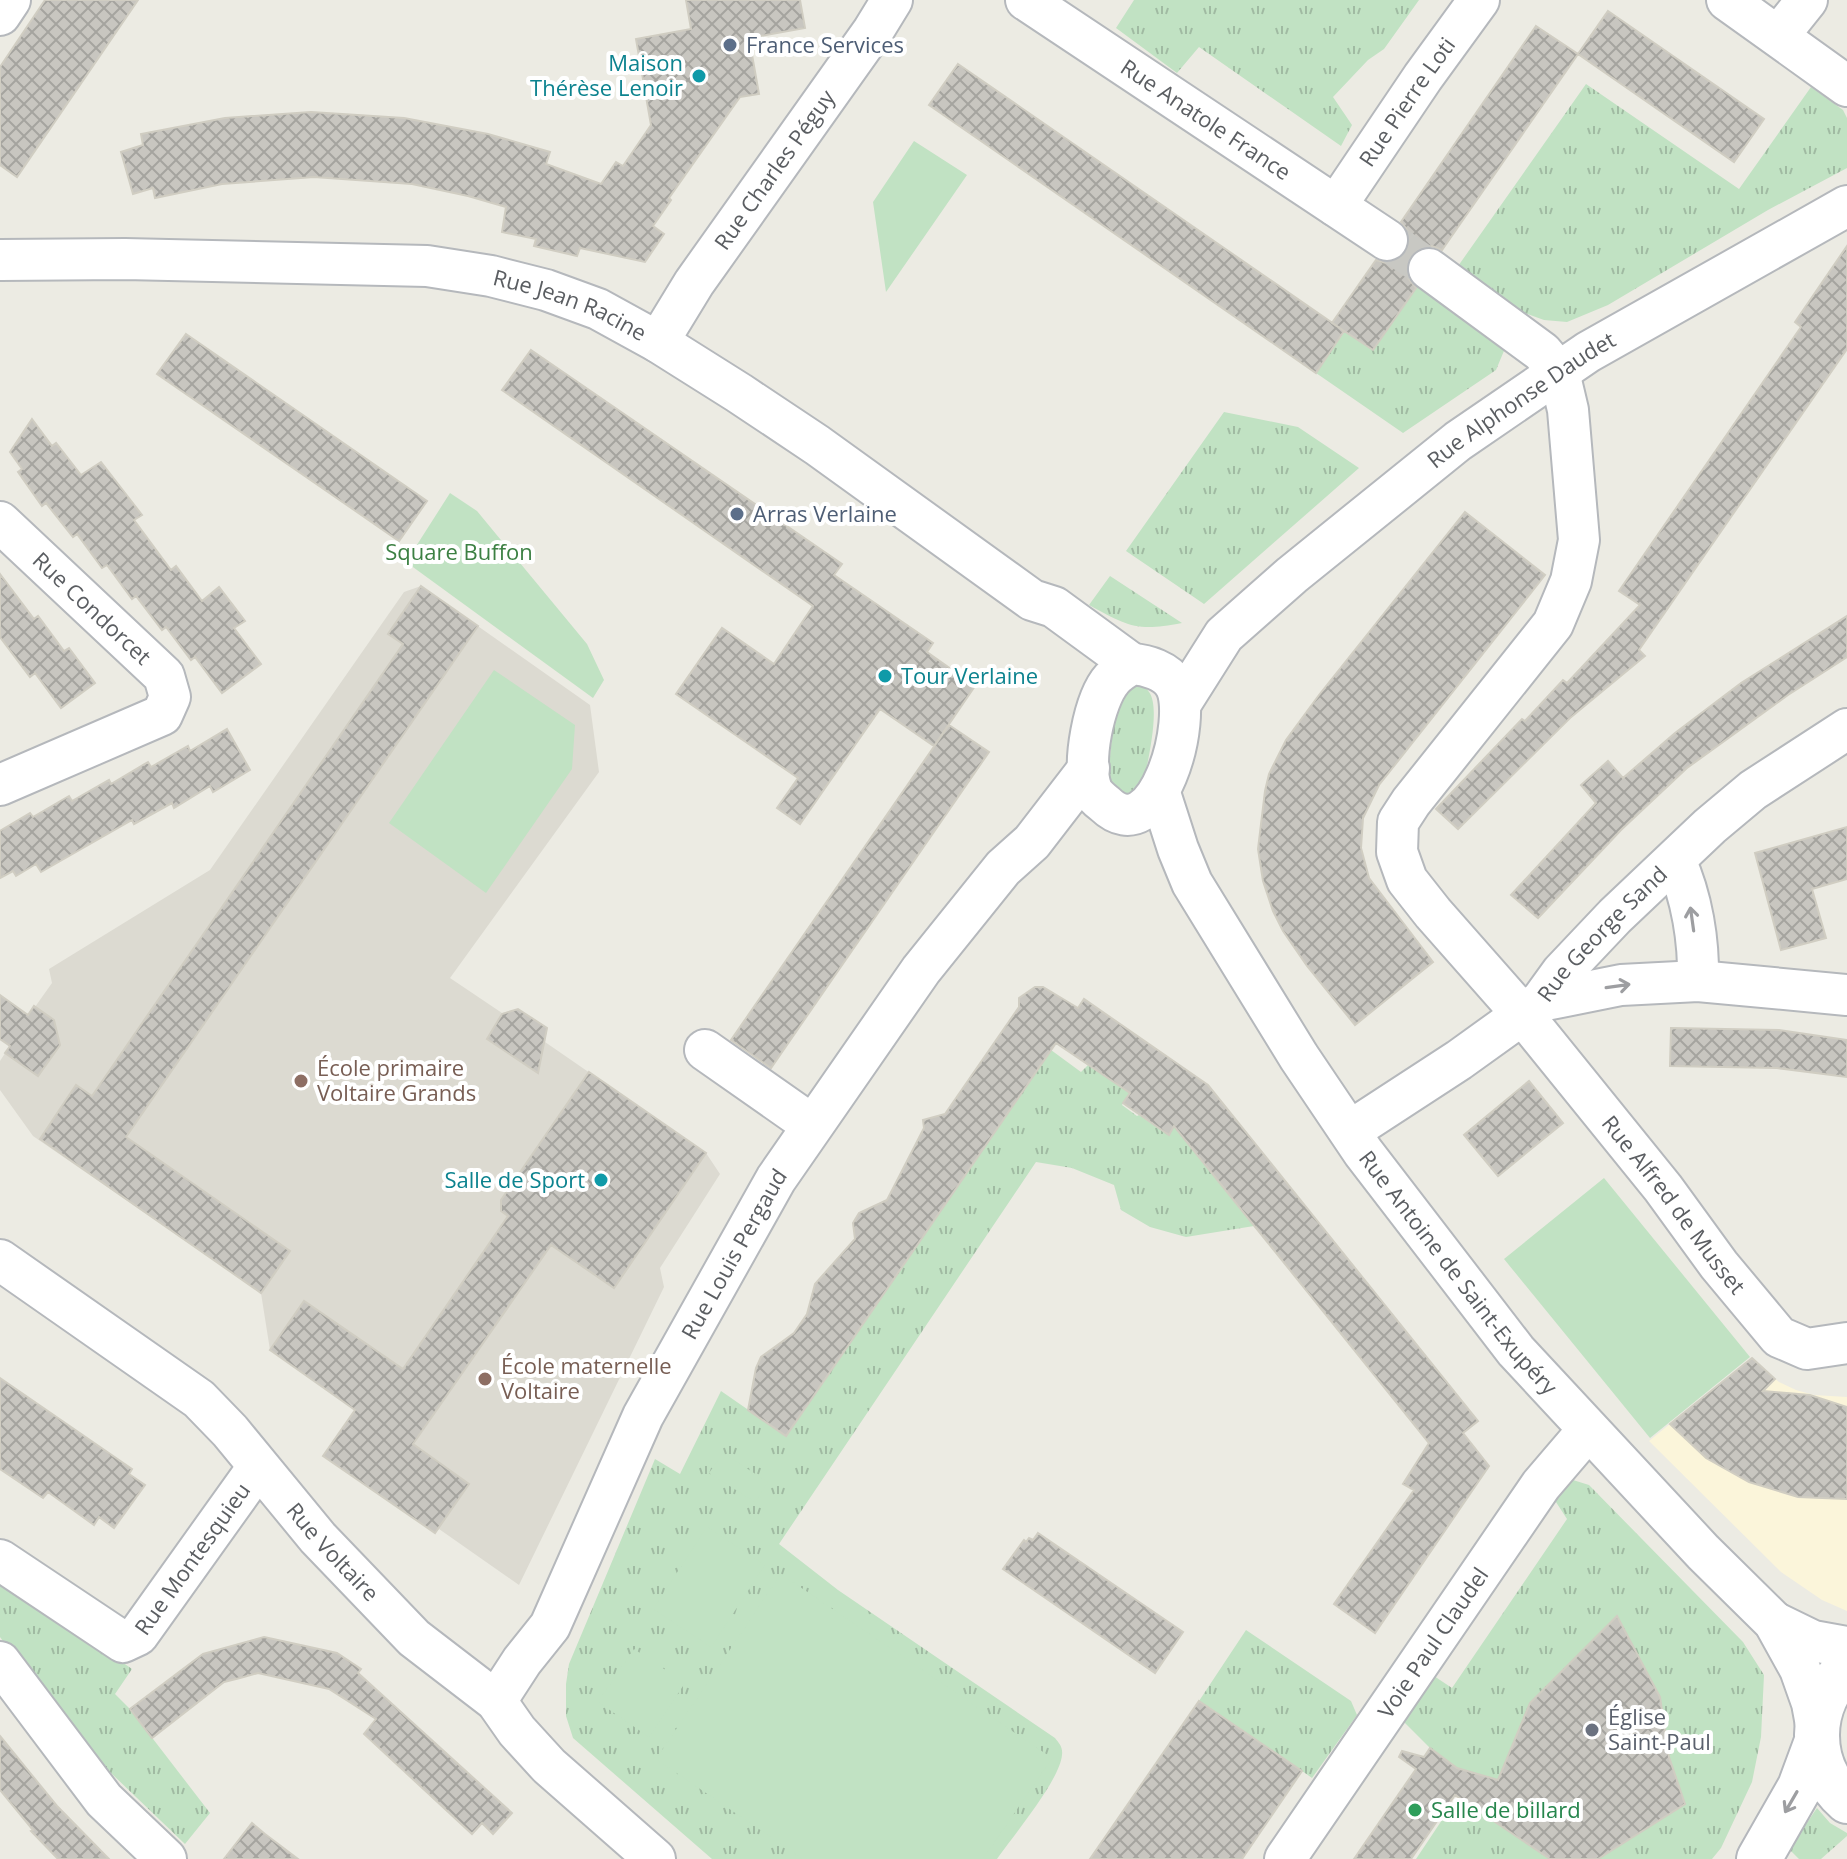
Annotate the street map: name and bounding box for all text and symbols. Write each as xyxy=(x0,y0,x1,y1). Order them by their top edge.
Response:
place label: France Services xyxy=(746,29,904,59)
street label: Rue Pierre Loti xyxy=(1351,31,1461,172)
marker: France Services xyxy=(721,36,739,54)
place label: Maison Thérèse Lenoir xyxy=(530,47,683,102)
street label: Rue Anatole France xyxy=(1115,51,1297,186)
marker: Maison Thérèse Lenoir xyxy=(690,67,708,85)
street label: Rue Charles Péguy xyxy=(706,82,841,255)
street label: Rue Jean Racine xyxy=(490,261,652,347)
street label: Rue Alphonse Daudet xyxy=(1420,324,1620,474)
place label: Arras Verlaine xyxy=(753,498,897,528)
marker: Arras Verlaine xyxy=(728,505,746,523)
park label: Square Buffon xyxy=(385,536,533,566)
street label: Rue Condorcet xyxy=(27,544,158,671)
place label: Tour Verlaine xyxy=(901,660,1038,690)
marker: Tour Verlaine xyxy=(876,667,894,685)
street label: Rue George Sand xyxy=(1529,859,1673,1007)
one-way arrow xyxy=(1684,907,1699,933)
one-way arrow xyxy=(1605,978,1630,993)
place label: École primaire Voltaire Grands xyxy=(317,1052,476,1107)
marker: École primaire Voltaire Grands xyxy=(292,1072,310,1090)
street label: Rue Alfred de Musset xyxy=(1596,1108,1753,1300)
street label: Rue Antoine de Saint-Exupéry xyxy=(1353,1144,1565,1401)
street label: Rue Louis Pergaud xyxy=(673,1162,793,1344)
place label: Salle de Sport xyxy=(444,1164,585,1194)
marker: Salle de Sport xyxy=(592,1171,610,1189)
place label: École maternelle Voltaire xyxy=(501,1350,672,1405)
marker: École maternelle Voltaire xyxy=(476,1370,494,1388)
street label: Rue Montesquieu xyxy=(127,1476,256,1641)
street label: Rue Voltaire xyxy=(281,1495,386,1607)
street label: Voie Paul Claudel xyxy=(1370,1561,1494,1724)
place label: Église Saint-Paul xyxy=(1608,1701,1711,1756)
marker: Église Saint-Paul xyxy=(1583,1721,1601,1739)
one-way arrow xyxy=(1783,1789,1798,1813)
place label: Salle de billard xyxy=(1431,1794,1581,1824)
marker: Salle de billard xyxy=(1406,1801,1424,1819)

